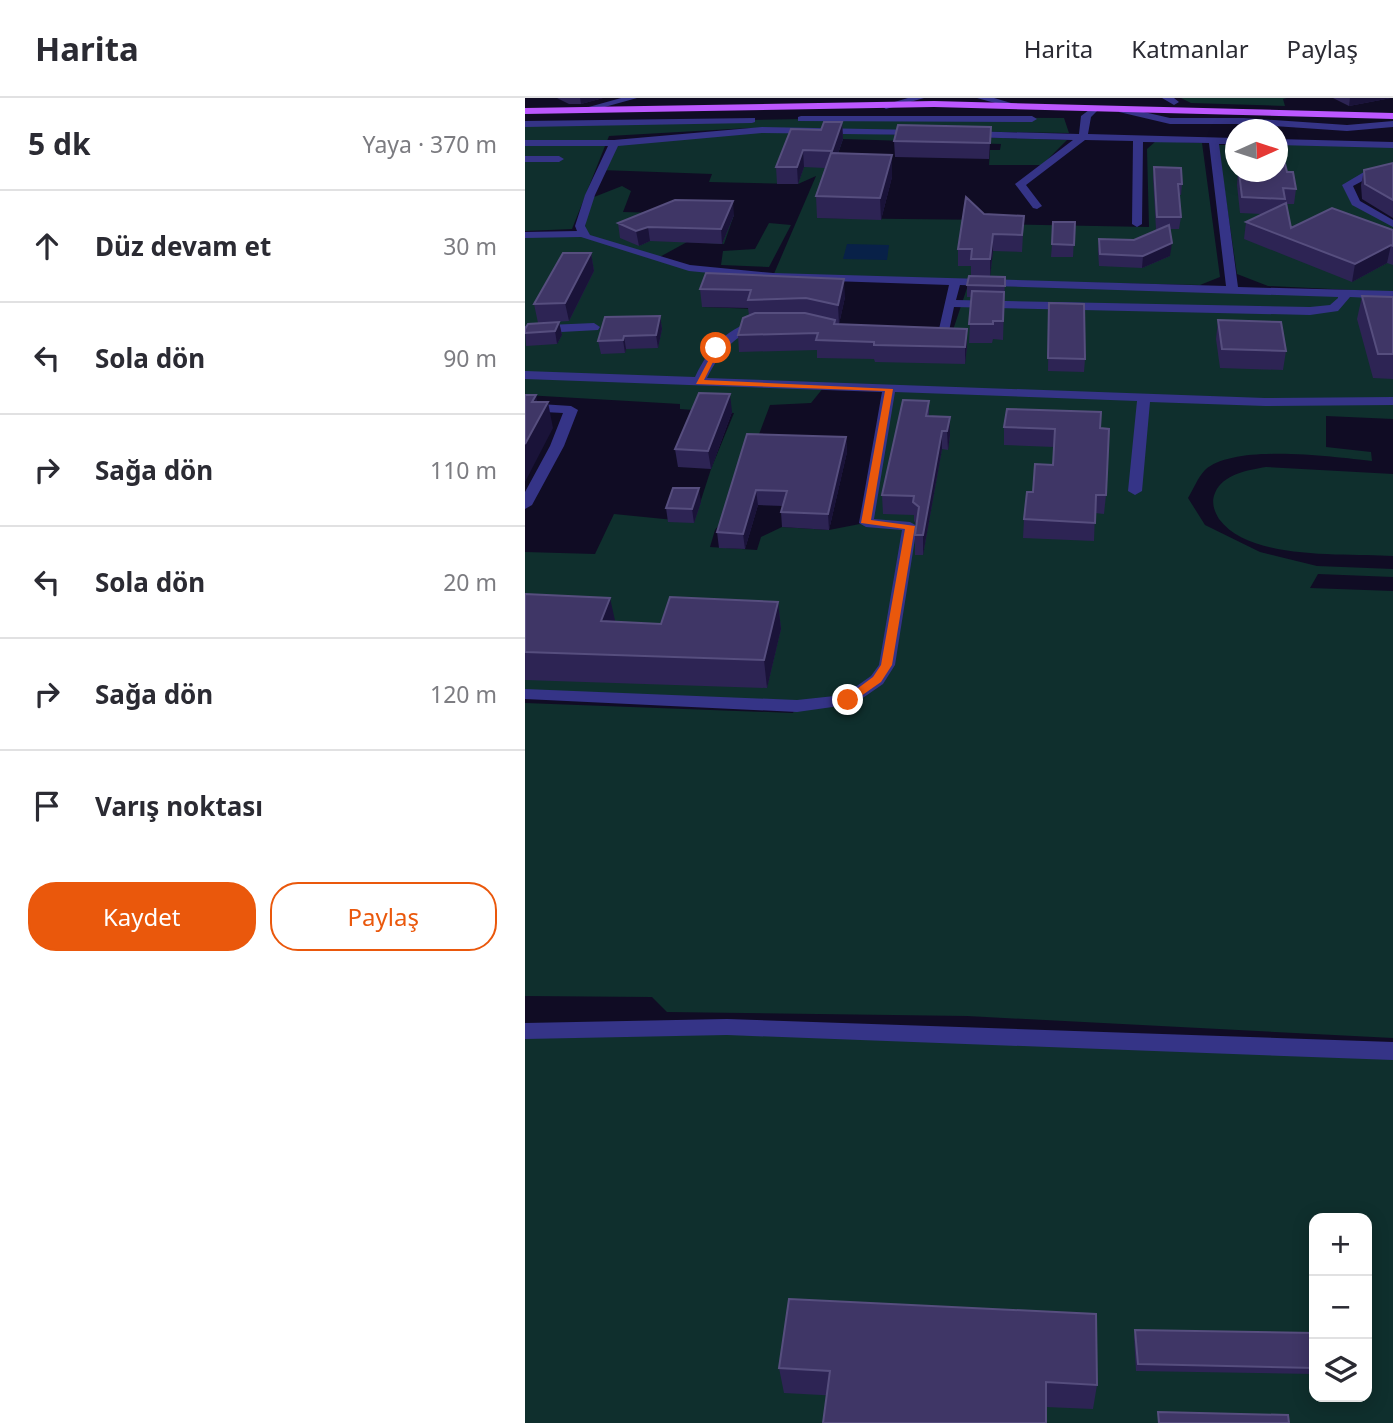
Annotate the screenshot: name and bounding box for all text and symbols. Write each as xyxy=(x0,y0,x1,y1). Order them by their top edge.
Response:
text: Harita xyxy=(35,26,139,71)
text: Harita xyxy=(1024,32,1093,65)
text: Katmanlar xyxy=(1131,32,1249,65)
text: Paylaş xyxy=(1287,32,1358,65)
north arrow xyxy=(1225,119,1288,182)
text: 5 dk xyxy=(28,123,91,164)
text: Yaya · 370 m xyxy=(363,128,497,160)
icon: ahead xyxy=(28,227,66,265)
text: Düz devam et xyxy=(95,228,271,264)
text: 30 m xyxy=(443,230,497,262)
route start xyxy=(700,332,731,363)
icon: left xyxy=(28,339,66,377)
text: Sola dön xyxy=(95,340,205,376)
text: 90 m xyxy=(443,342,497,374)
icon: right xyxy=(28,451,66,489)
text: Sağa dön xyxy=(95,452,213,488)
text: 110 m xyxy=(430,454,497,486)
icon: left xyxy=(28,563,66,601)
text: Sola dön xyxy=(95,564,205,600)
text: 20 m xyxy=(443,566,497,598)
icon: right xyxy=(28,675,66,713)
text: Sağa dön xyxy=(95,676,213,712)
text: 120 m xyxy=(430,678,497,710)
route end xyxy=(832,684,863,715)
icon: arrive xyxy=(28,787,66,825)
text: Varış noktası xyxy=(95,788,263,824)
button: Kaydet xyxy=(28,882,256,951)
button: Paylaş xyxy=(270,882,497,951)
map controls xyxy=(1309,1213,1372,1402)
button: + xyxy=(1309,1213,1372,1276)
button: − xyxy=(1309,1276,1372,1339)
button: layers xyxy=(1309,1339,1372,1402)

